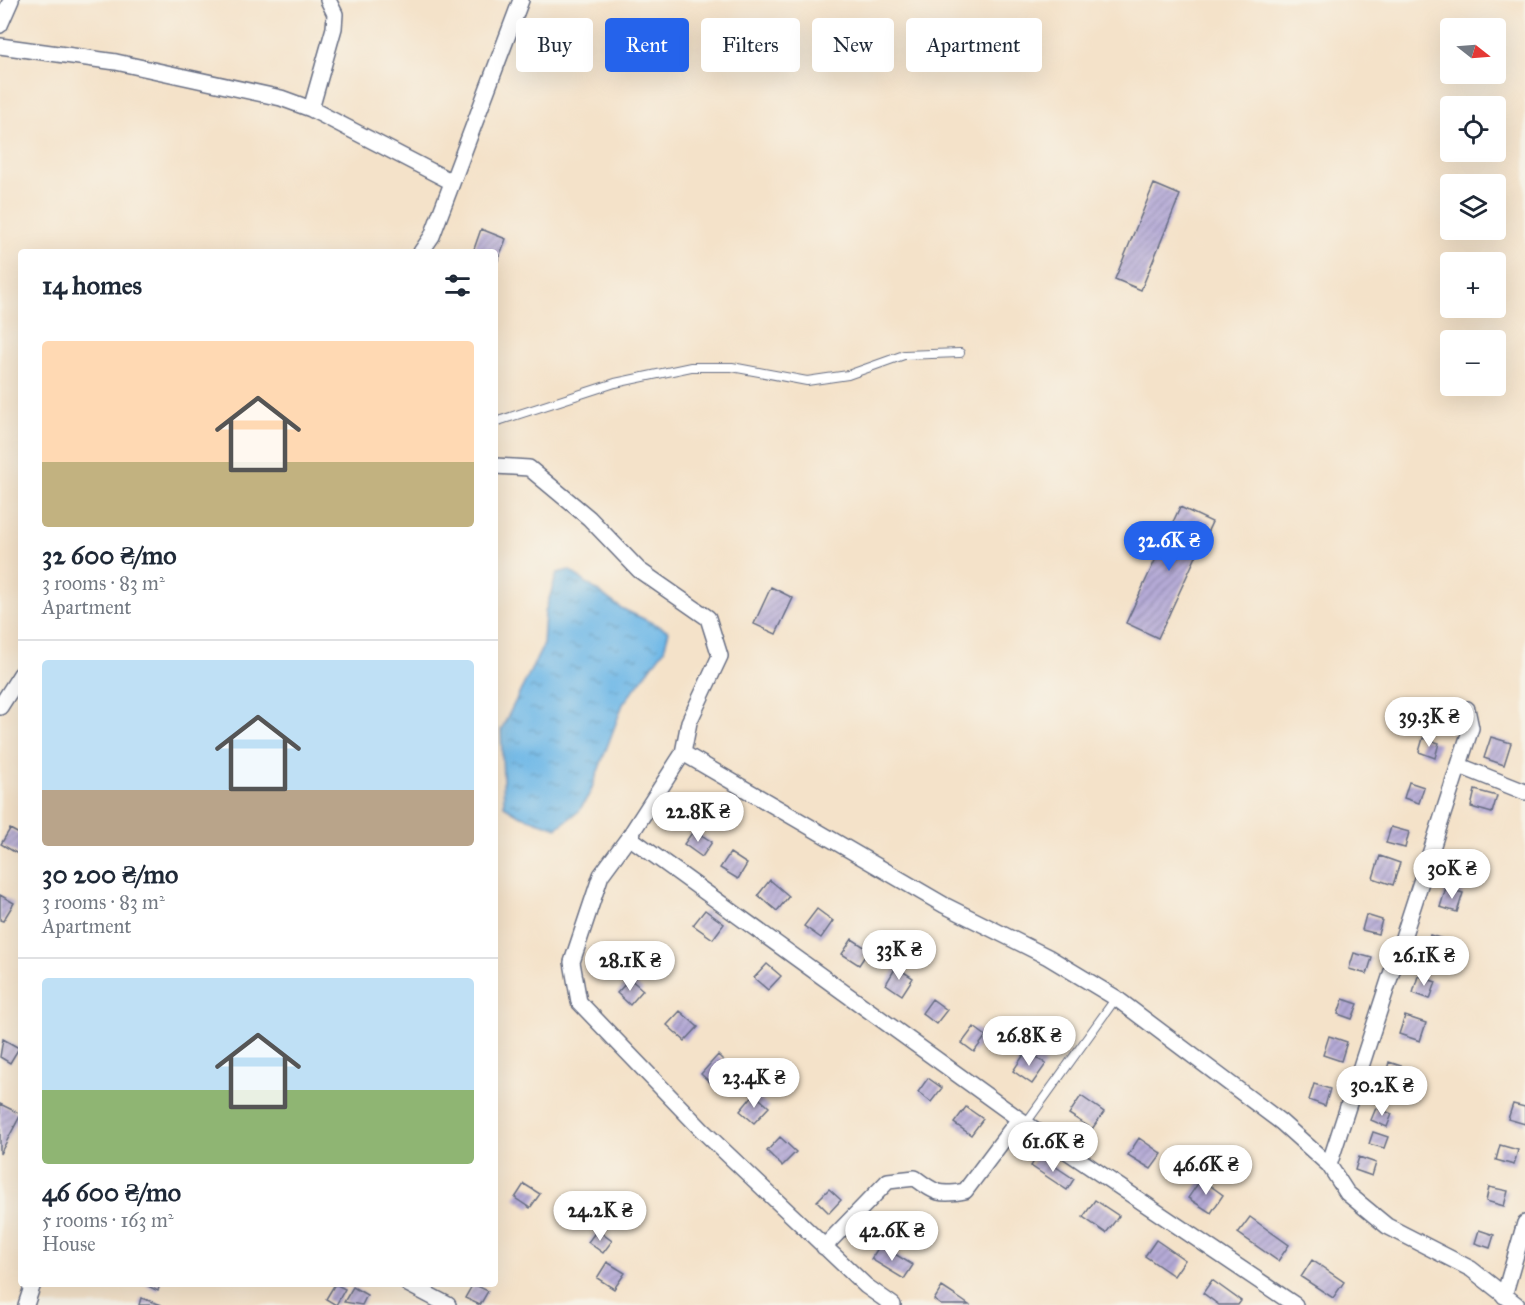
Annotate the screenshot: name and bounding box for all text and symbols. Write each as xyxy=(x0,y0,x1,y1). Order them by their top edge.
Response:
chip: Buy xyxy=(516,18,593,72)
chip: Rent xyxy=(605,18,689,72)
chip: Filters xyxy=(701,18,800,72)
chip: New xyxy=(812,18,894,72)
chip: Apartment xyxy=(906,18,1042,72)
north arrow xyxy=(1440,18,1506,84)
map controls xyxy=(1440,18,1506,396)
button: locate xyxy=(1440,96,1506,162)
button: layers xyxy=(1440,174,1506,240)
button: + xyxy=(1440,252,1506,318)
text: 14 homes xyxy=(42,269,142,301)
icon: filters xyxy=(441,269,474,302)
button: − xyxy=(1440,330,1506,396)
icon: home xyxy=(204,380,312,488)
pin: 32.6K ₴ xyxy=(1114,521,1224,572)
text: 32.6K ₴ xyxy=(1138,528,1200,552)
text: 32 600 ₴/mo xyxy=(42,539,177,571)
text: 3 rooms · 83 m² xyxy=(42,571,165,595)
text: Apartment xyxy=(42,595,131,619)
pin: 39.3K ₴ xyxy=(1374,697,1484,748)
icon: home xyxy=(204,699,312,807)
text: 39.3K ₴ xyxy=(1399,704,1459,728)
pin: 22.8K ₴ xyxy=(643,792,753,843)
text: 22.8K ₴ xyxy=(666,799,730,823)
pin: 30K ₴ xyxy=(1410,849,1494,900)
text: 30K ₴ xyxy=(1427,856,1477,880)
text: 30 200 ₴/mo xyxy=(42,858,178,890)
text: 3 rooms · 83 m² xyxy=(42,890,165,914)
text: Apartment xyxy=(42,914,131,938)
pin: 33K ₴ xyxy=(857,930,941,981)
pin: 26.1K ₴ xyxy=(1369,936,1479,987)
text: 33K ₴ xyxy=(876,937,922,961)
pin: 28.1K ₴ xyxy=(575,941,685,992)
text: 26.1K ₴ xyxy=(1393,943,1455,967)
text: 28.1K ₴ xyxy=(599,948,661,972)
pin: 26.8K ₴ xyxy=(974,1016,1084,1067)
icon: home xyxy=(204,1017,312,1125)
text: 26.8K ₴ xyxy=(997,1023,1061,1047)
pin: 23.4K ₴ xyxy=(699,1058,809,1109)
text: 23.4K ₴ xyxy=(723,1065,785,1089)
pin: 30.2K ₴ xyxy=(1327,1066,1437,1117)
text: 30.2K ₴ xyxy=(1350,1073,1414,1097)
pin: 61.6K ₴ xyxy=(998,1122,1108,1173)
text: 61.6K ₴ xyxy=(1022,1129,1084,1153)
pin: 46.6K ₴ xyxy=(1151,1145,1261,1196)
text: 46.6K ₴ xyxy=(1173,1152,1239,1176)
text: 46 600 ₴/mo xyxy=(42,1176,181,1208)
pin: 24.2K ₴ xyxy=(545,1191,655,1242)
text: 24.2K ₴ xyxy=(567,1198,633,1222)
text: 5 rooms · 163 m² xyxy=(42,1208,174,1232)
pin: 42.6K ₴ xyxy=(837,1211,947,1262)
text: 42.6K ₴ xyxy=(859,1218,925,1242)
text: House xyxy=(42,1232,96,1256)

